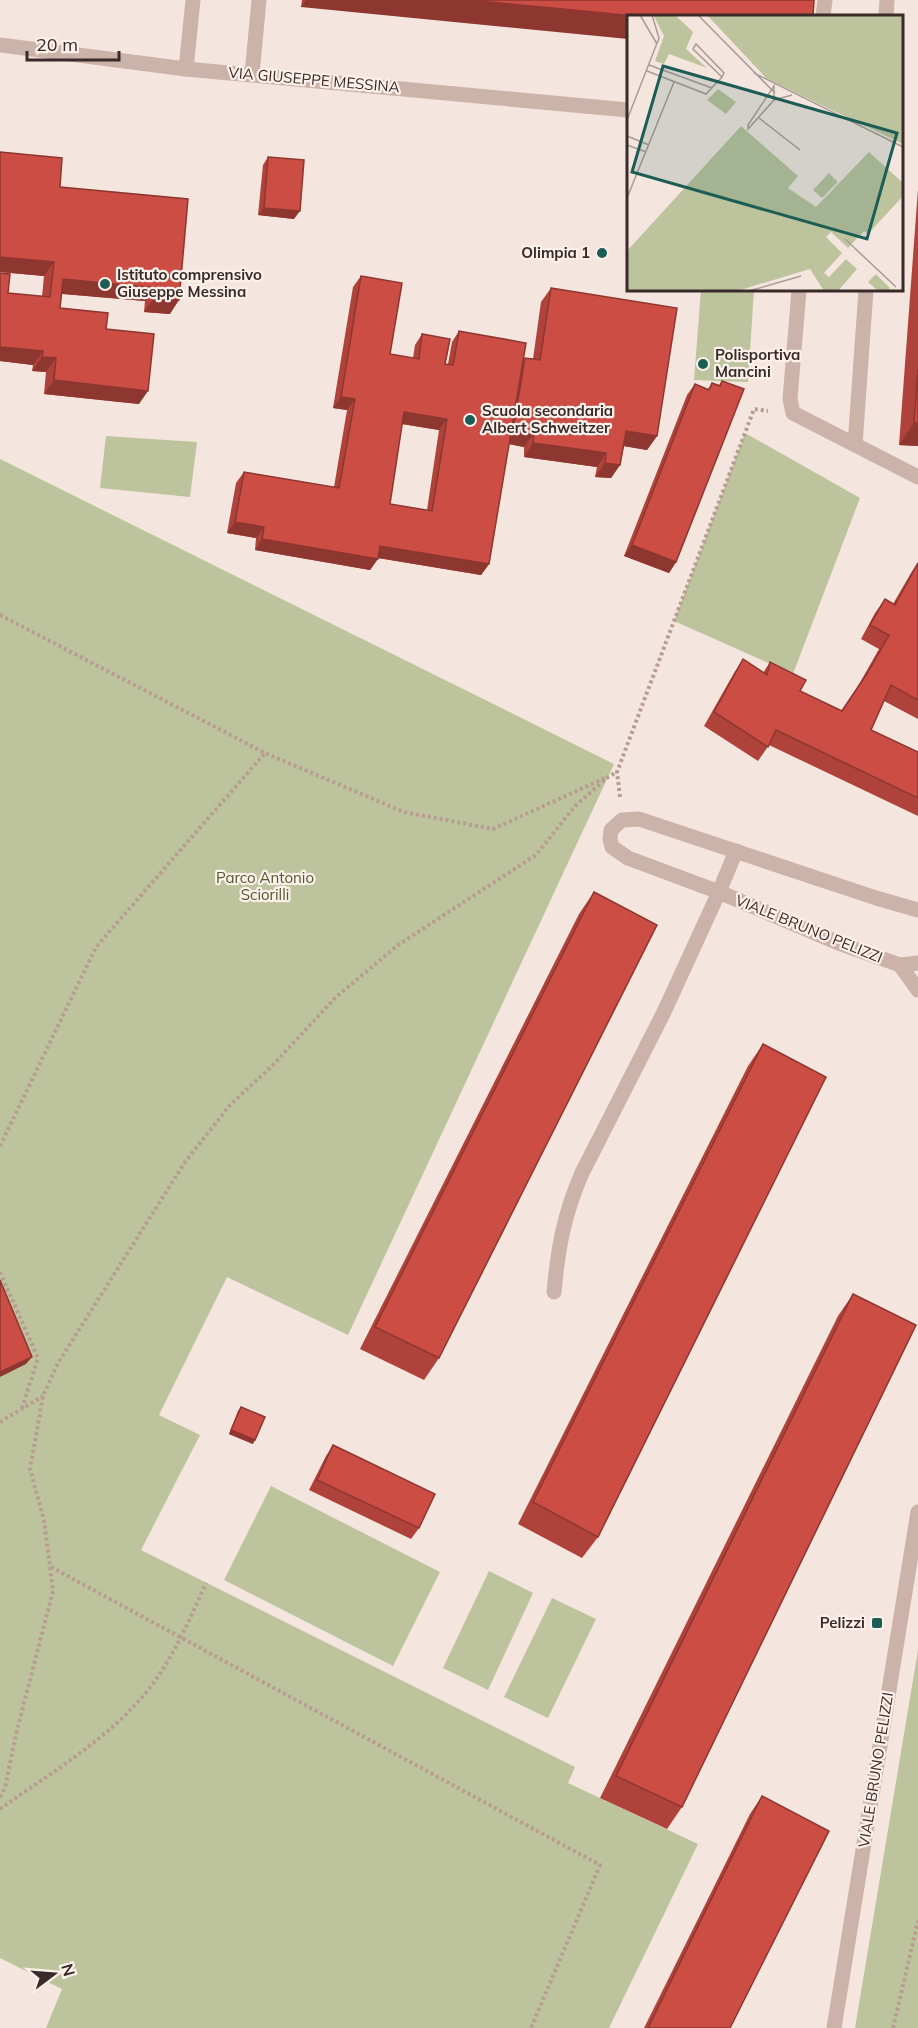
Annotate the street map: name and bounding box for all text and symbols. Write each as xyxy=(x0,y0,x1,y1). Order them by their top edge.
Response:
inset map xyxy=(627,15,903,291)
scale bar xyxy=(27,24,118,62)
text: 20 m xyxy=(36,33,78,56)
street label: VIA GIUSEPPE MESSINA xyxy=(228,63,400,96)
place label: Olimpia 1 xyxy=(521,243,590,262)
marker: Olimpia 1 xyxy=(595,246,609,260)
place label: Istituto comprensivo Giuseppe Messina xyxy=(117,265,262,301)
marker: Istituto comprensivo Giuseppe Messina xyxy=(98,277,112,291)
place label: Polisportiva Mancini xyxy=(715,345,800,381)
marker: Polisportiva Mancini xyxy=(696,357,710,371)
place label: Scuola secondaria Albert Schweitzer xyxy=(482,401,613,437)
marker: Scuola secondaria Albert Schweitzer xyxy=(463,413,477,427)
park label: Parco Antonio Sciorilli xyxy=(216,868,314,904)
street label: VIALE BRUNO PELIZZI xyxy=(733,890,886,967)
place label: Pelizzi xyxy=(820,1613,865,1632)
marker: Pelizzi xyxy=(870,1616,884,1630)
street label: VIALE BRUNO PELIZZI xyxy=(854,1691,897,1849)
north arrow xyxy=(24,1944,84,2004)
text: N xyxy=(57,1961,80,1978)

